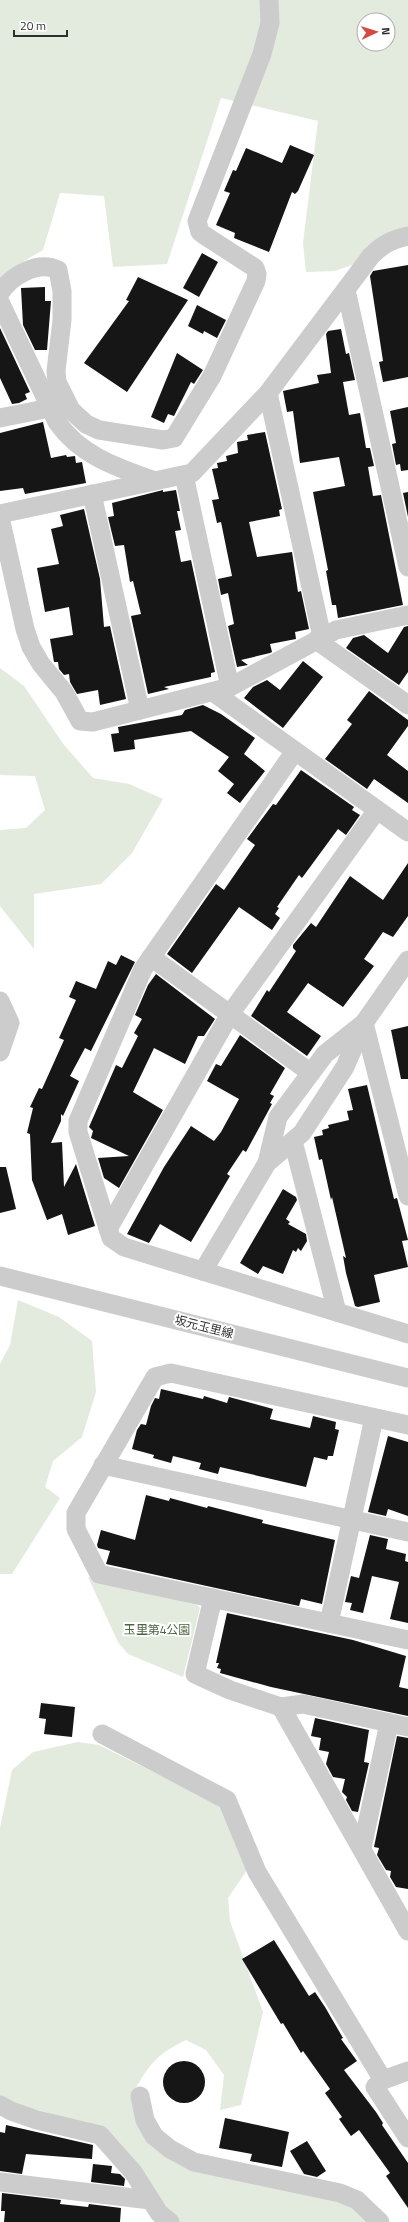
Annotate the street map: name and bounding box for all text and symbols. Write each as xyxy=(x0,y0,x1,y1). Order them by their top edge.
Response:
scale bar xyxy=(14,12,67,38)
north arrow xyxy=(356,12,396,52)
text: 20 m xyxy=(20,16,46,35)
text: N xyxy=(378,27,394,36)
street label: 坂元玉里線 xyxy=(173,1310,236,1343)
park label: 玉里第4公園 xyxy=(124,1620,190,1639)

